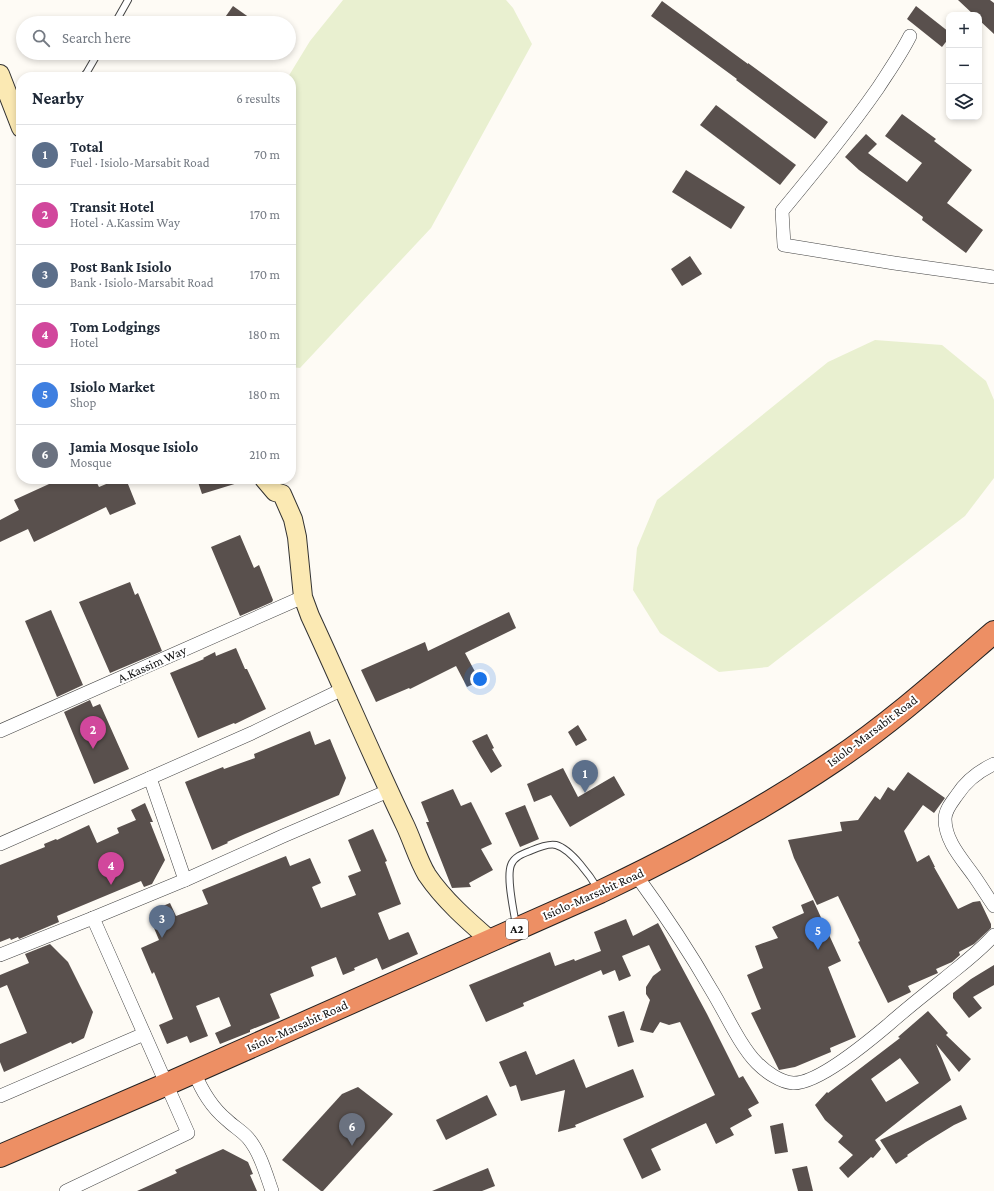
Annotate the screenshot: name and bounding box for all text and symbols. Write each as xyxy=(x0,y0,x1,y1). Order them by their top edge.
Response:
map controls xyxy=(946,12,982,120)
button: + xyxy=(946,12,982,48)
search box xyxy=(16,16,296,60)
icon: search xyxy=(30,27,52,49)
text: Search here xyxy=(62,30,131,46)
button: − xyxy=(946,48,982,84)
button: layers xyxy=(946,84,982,120)
text: Nearby xyxy=(32,89,84,108)
text: 6 results xyxy=(236,91,280,106)
text: Total xyxy=(70,139,103,155)
text: 1 xyxy=(43,147,47,162)
text: 70 m xyxy=(254,147,280,162)
text: Fuel · Isiolo-Marsabit Road xyxy=(70,155,210,170)
text: Transit Hotel xyxy=(70,199,154,215)
text: 2 xyxy=(42,207,48,222)
text: 170 m xyxy=(250,207,280,222)
text: Hotel · A.Kassim Way xyxy=(70,215,180,230)
text: Post Bank Isiolo xyxy=(70,259,172,275)
text: 3 xyxy=(42,267,48,282)
text: 170 m xyxy=(250,267,280,282)
text: Bank · Isiolo-Marsabit Road xyxy=(70,275,214,290)
text: Tom Lodgings xyxy=(70,319,160,335)
text: 4 xyxy=(41,327,49,342)
text: 180 m xyxy=(248,327,280,342)
text: Hotel xyxy=(70,335,98,350)
text: Isiolo Market xyxy=(70,379,155,395)
text: 5 xyxy=(42,387,48,402)
text: 180 m xyxy=(248,387,280,402)
text: Shop xyxy=(70,395,96,410)
text: Jamia Mosque Isiolo xyxy=(70,439,198,455)
text: 6 xyxy=(41,447,49,462)
text: 210 m xyxy=(249,447,280,462)
text: Mosque xyxy=(70,455,112,470)
street label: A.Kassim Way xyxy=(115,642,190,686)
your location xyxy=(470,669,490,689)
street label: Isiolo-Marsabit Road xyxy=(824,692,920,770)
pin: 2 xyxy=(80,716,106,749)
pin: 1 xyxy=(572,760,598,793)
pin: 4 xyxy=(98,852,124,885)
street label: Isiolo-Marsabit Road xyxy=(540,865,646,923)
pin: 3 xyxy=(149,905,175,938)
pin: 5 xyxy=(805,917,831,950)
road number: A2 xyxy=(506,919,528,939)
street label: Isiolo-Marsabit Road xyxy=(244,997,350,1055)
pin: 6 xyxy=(339,1113,365,1146)

